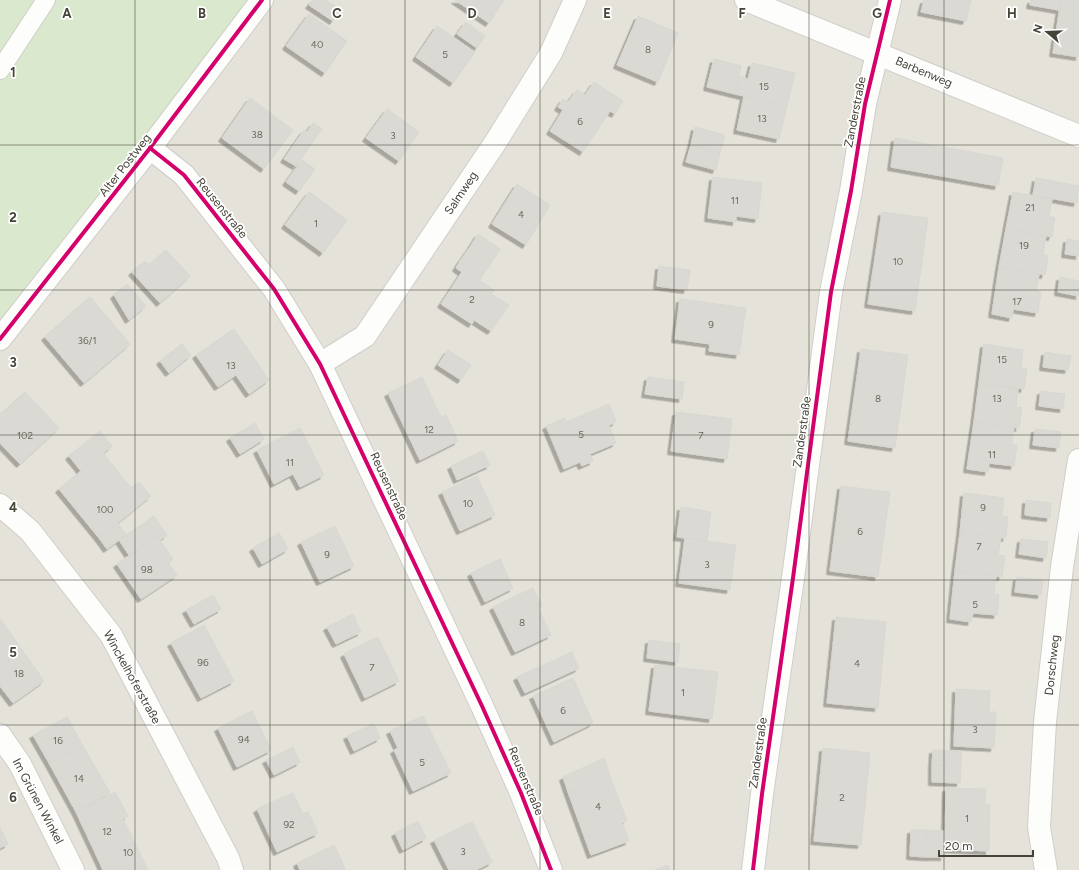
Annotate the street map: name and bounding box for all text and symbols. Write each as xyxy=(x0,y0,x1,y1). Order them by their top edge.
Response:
text: A xyxy=(62,6,72,21)
text: B xyxy=(198,6,206,21)
text: C xyxy=(332,6,342,21)
text: D xyxy=(467,6,477,21)
text: E xyxy=(603,6,611,21)
text: F xyxy=(738,6,746,21)
text: G xyxy=(872,6,882,21)
text: H xyxy=(1007,6,1017,21)
north arrow xyxy=(1027,12,1067,52)
text: N xyxy=(1030,23,1046,35)
house number: 40 xyxy=(311,38,323,51)
house number: 8 xyxy=(645,43,651,56)
house number: 5 xyxy=(442,48,448,61)
street label: Barbenweg xyxy=(893,54,955,90)
text: 1 xyxy=(10,65,16,80)
street label: Zanderstraße xyxy=(841,75,869,149)
house number: 15 xyxy=(759,80,769,93)
house number: 13 xyxy=(757,112,767,125)
house number: 6 xyxy=(577,115,583,128)
house number: 38 xyxy=(251,128,263,141)
house number: 3 xyxy=(390,129,396,142)
street label: Alter Postweg xyxy=(96,131,154,199)
street label: Salmweg xyxy=(441,169,481,217)
street label: Reusenstraße xyxy=(194,175,251,241)
house number: 11 xyxy=(731,194,739,207)
house number: 21 xyxy=(1025,201,1035,214)
house number: 4 xyxy=(518,208,524,221)
text: 2 xyxy=(9,210,17,225)
house number: 1 xyxy=(314,217,318,230)
house number: 19 xyxy=(1019,239,1029,252)
house number: 10 xyxy=(893,255,903,268)
house number: 2 xyxy=(469,293,475,306)
house number: 17 xyxy=(1012,295,1022,308)
house number: 9 xyxy=(708,318,714,331)
house number: 36/1 xyxy=(77,334,97,347)
house number: 15 xyxy=(997,353,1007,366)
text: 3 xyxy=(9,355,17,370)
house number: 13 xyxy=(226,359,236,372)
house number: 8 xyxy=(875,392,881,405)
house number: 13 xyxy=(992,392,1002,405)
street label: Zanderstraße xyxy=(790,395,814,469)
house number: 12 xyxy=(424,423,434,436)
house number: 5 xyxy=(578,428,584,441)
house number: 102 xyxy=(17,429,33,442)
house number: 7 xyxy=(698,429,704,442)
house number: 11 xyxy=(988,448,996,461)
street label: Reusenstraße xyxy=(367,450,411,523)
house number: 11 xyxy=(286,456,294,469)
house number: 10 xyxy=(463,497,473,510)
text: 4 xyxy=(9,500,17,515)
house number: 9 xyxy=(980,501,986,514)
house number: 100 xyxy=(97,503,113,516)
house number: 6 xyxy=(857,525,863,538)
house number: 7 xyxy=(976,540,982,553)
house number: 9 xyxy=(324,548,330,561)
house number: 3 xyxy=(704,558,710,571)
house number: 98 xyxy=(141,563,153,576)
house number: 5 xyxy=(972,598,978,611)
house number: 8 xyxy=(519,616,525,629)
street label: Winckelhoferstraße xyxy=(101,628,164,727)
street label: Dorschweg xyxy=(1042,634,1062,696)
text: 5 xyxy=(9,645,17,660)
house number: 96 xyxy=(197,656,209,669)
house number: 4 xyxy=(854,657,860,670)
house number: 7 xyxy=(369,661,375,674)
house number: 18 xyxy=(14,667,24,680)
house number: 1 xyxy=(681,686,685,699)
house number: 6 xyxy=(560,704,566,717)
street label: Zanderstraße xyxy=(746,716,770,790)
house number: 3 xyxy=(972,723,978,736)
house number: 94 xyxy=(238,733,250,746)
house number: 16 xyxy=(53,734,63,747)
street label: Reusenstraße xyxy=(505,745,547,818)
street label: Im Grünen Winkel xyxy=(9,756,67,846)
house number: 5 xyxy=(419,756,425,769)
house number: 14 xyxy=(74,772,84,785)
text: 6 xyxy=(9,790,17,805)
house number: 2 xyxy=(839,791,845,804)
house number: 4 xyxy=(595,800,601,813)
house number: 1 xyxy=(965,812,969,825)
house number: 92 xyxy=(283,818,295,831)
house number: 12 xyxy=(102,825,112,838)
scale bar xyxy=(939,832,1033,858)
text: 20 m xyxy=(945,839,973,853)
house number: 3 xyxy=(460,845,466,858)
house number: 10 xyxy=(123,846,133,859)

